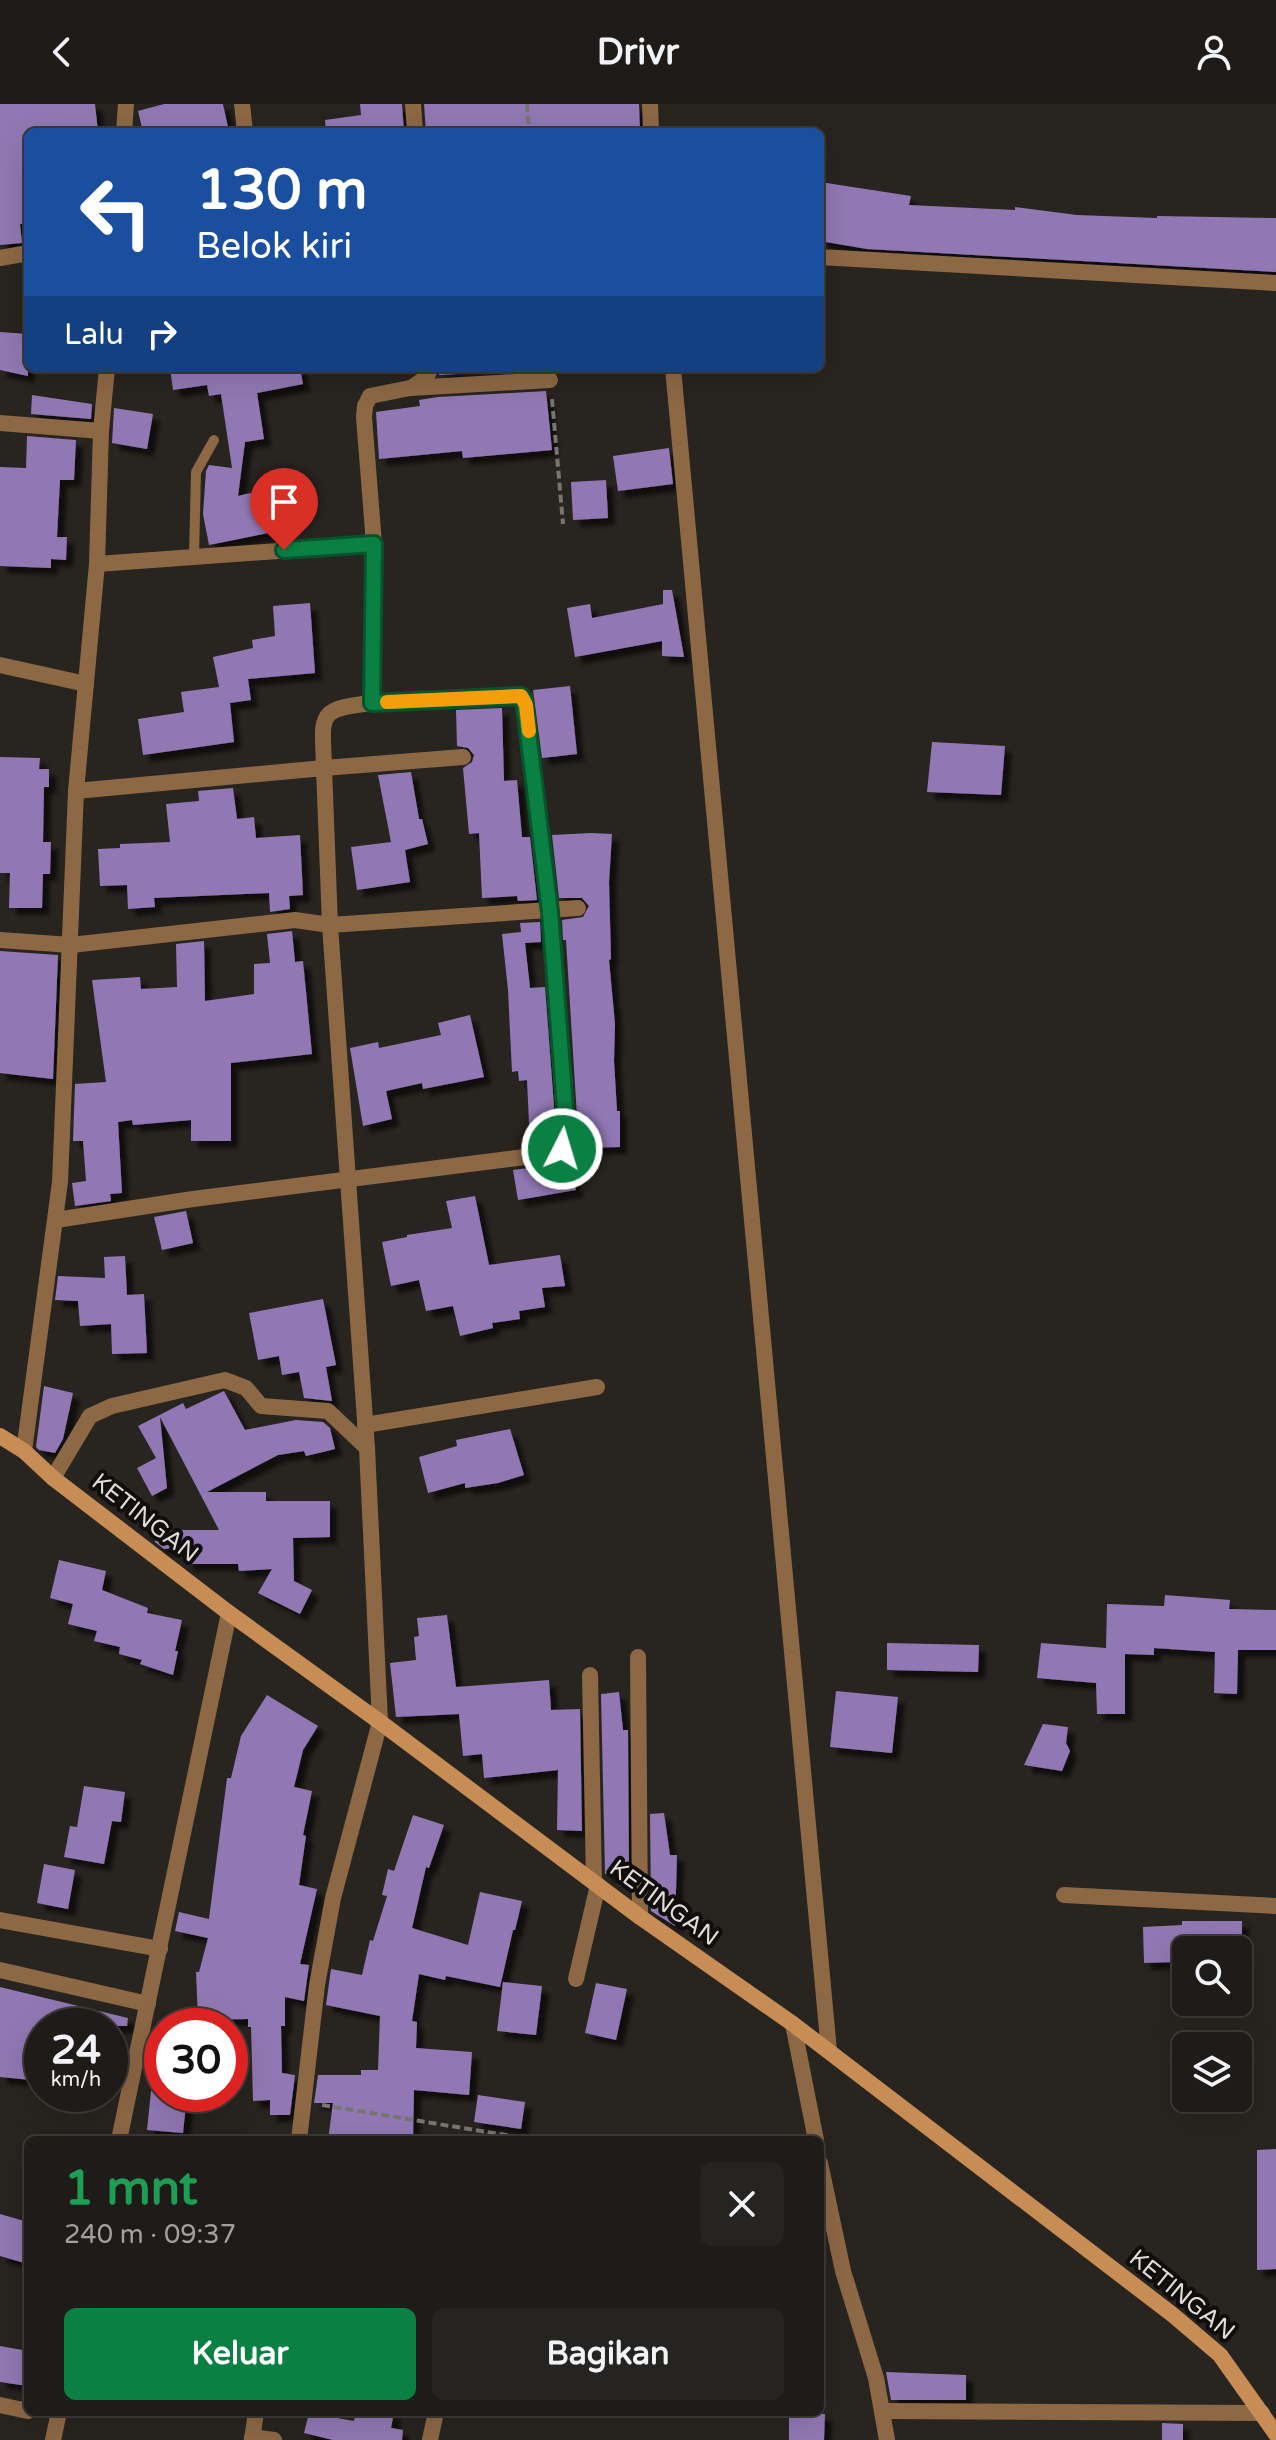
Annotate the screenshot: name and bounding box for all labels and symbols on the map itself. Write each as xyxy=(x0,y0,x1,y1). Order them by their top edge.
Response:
pin xyxy=(250,468,318,550)
position arrow xyxy=(520,1107,604,1191)
street label: KETINGAN xyxy=(86,1467,204,1569)
street label: KETINGAN xyxy=(604,1854,724,1952)
speed limit sign: 30 xyxy=(144,2008,248,2112)
street label: KETINGAN xyxy=(1123,2244,1241,2346)

